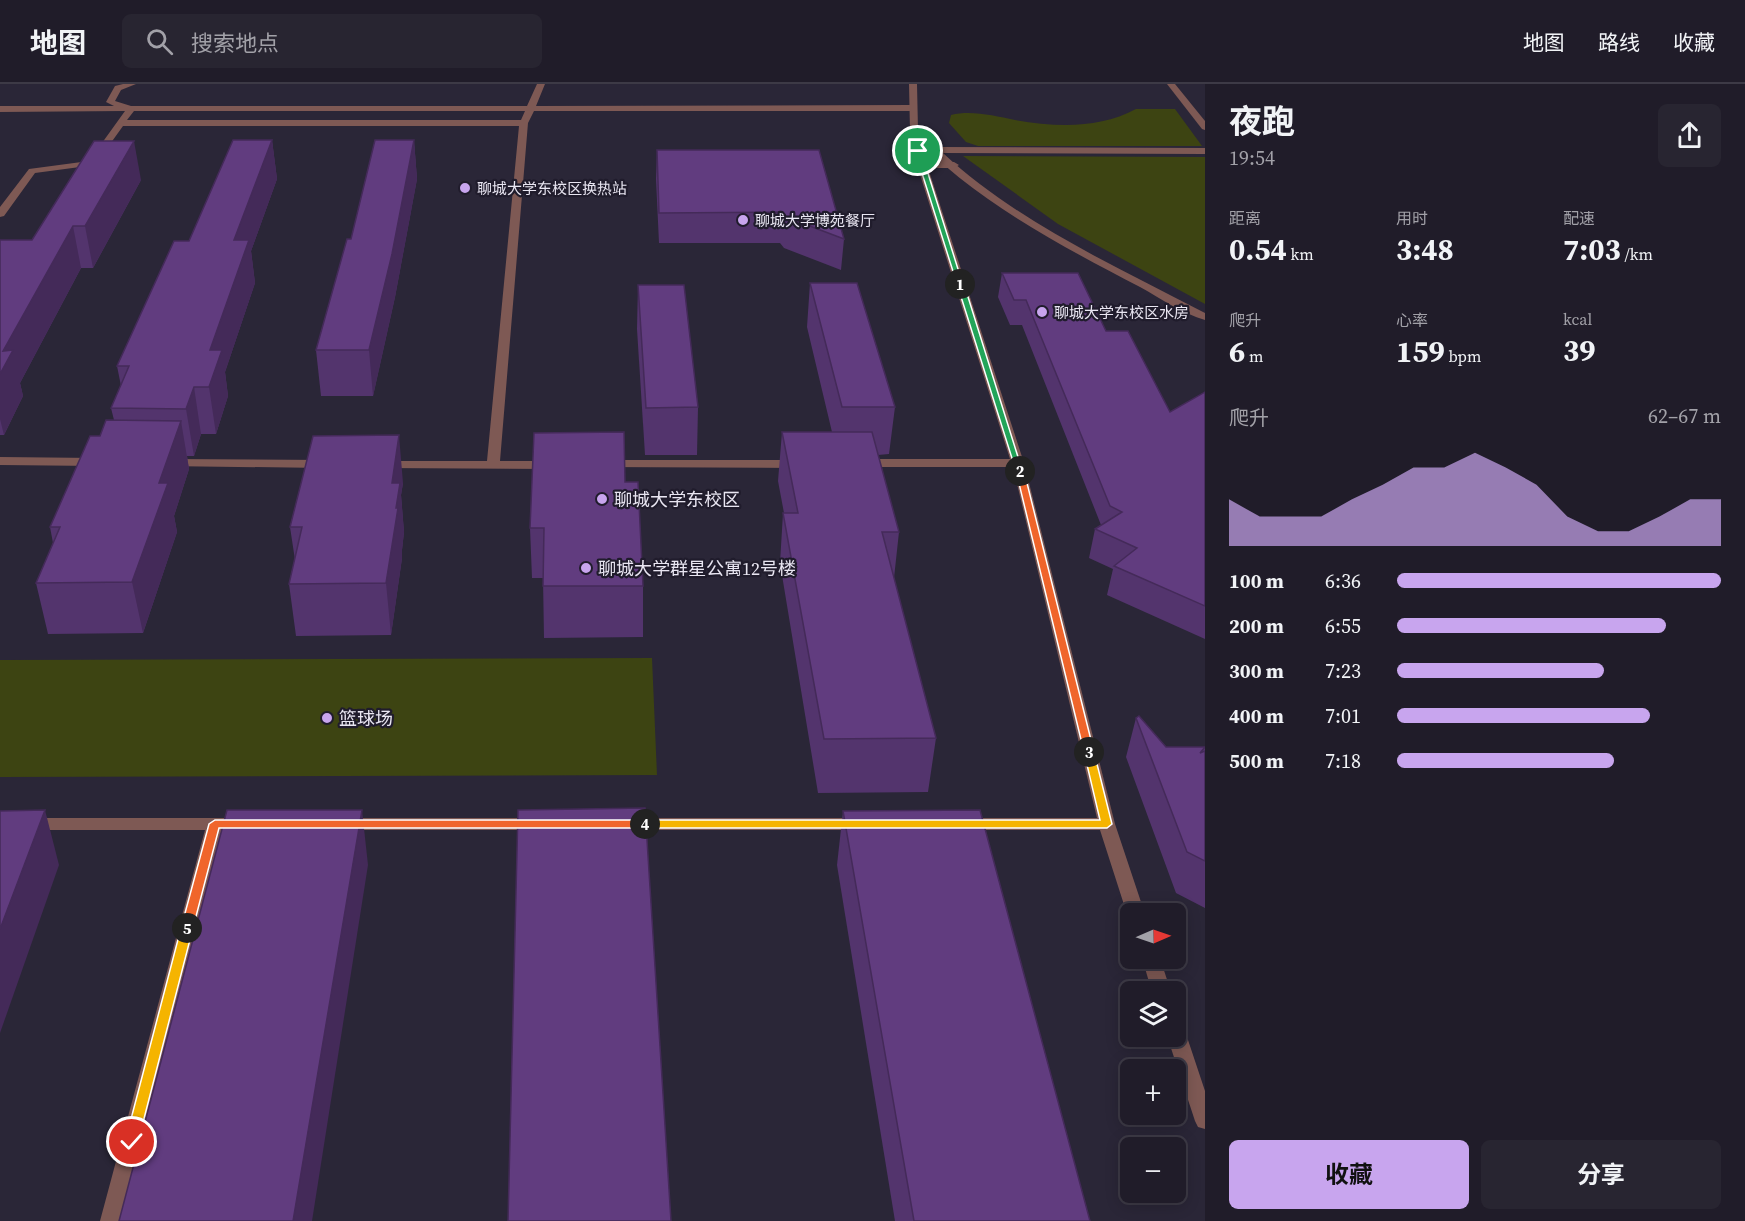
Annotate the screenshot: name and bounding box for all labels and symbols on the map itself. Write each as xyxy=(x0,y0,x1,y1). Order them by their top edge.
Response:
pin xyxy=(892,125,943,176)
place label: 聊城大学东校区换热站 xyxy=(477,178,627,199)
marker: 聊城大学东校区换热站 xyxy=(458,181,472,195)
place label: 聊城大学博苑餐厅 xyxy=(755,210,875,231)
marker: 聊城大学博苑餐厅 xyxy=(736,213,750,227)
pin: 1 xyxy=(945,269,975,299)
place label: 聊城大学东校区水房 xyxy=(1054,302,1189,323)
marker: 聊城大学东校区水房 xyxy=(1035,305,1049,319)
pin: 2 xyxy=(1005,456,1035,486)
place label: 聊城大学东校区 xyxy=(614,487,740,512)
marker: 聊城大学东校区 xyxy=(595,492,609,506)
place label: 聊城大学群星公寓12号楼 xyxy=(598,556,796,581)
marker: 聊城大学群星公寓12号楼 xyxy=(579,561,593,575)
place label: 篮球场 xyxy=(339,706,393,731)
marker: 篮球场 xyxy=(320,711,334,725)
pin: 3 xyxy=(1074,737,1104,767)
pin: 4 xyxy=(630,809,660,839)
north arrow xyxy=(1120,903,1186,969)
pin: 5 xyxy=(172,913,202,943)
pin xyxy=(106,1116,157,1167)

